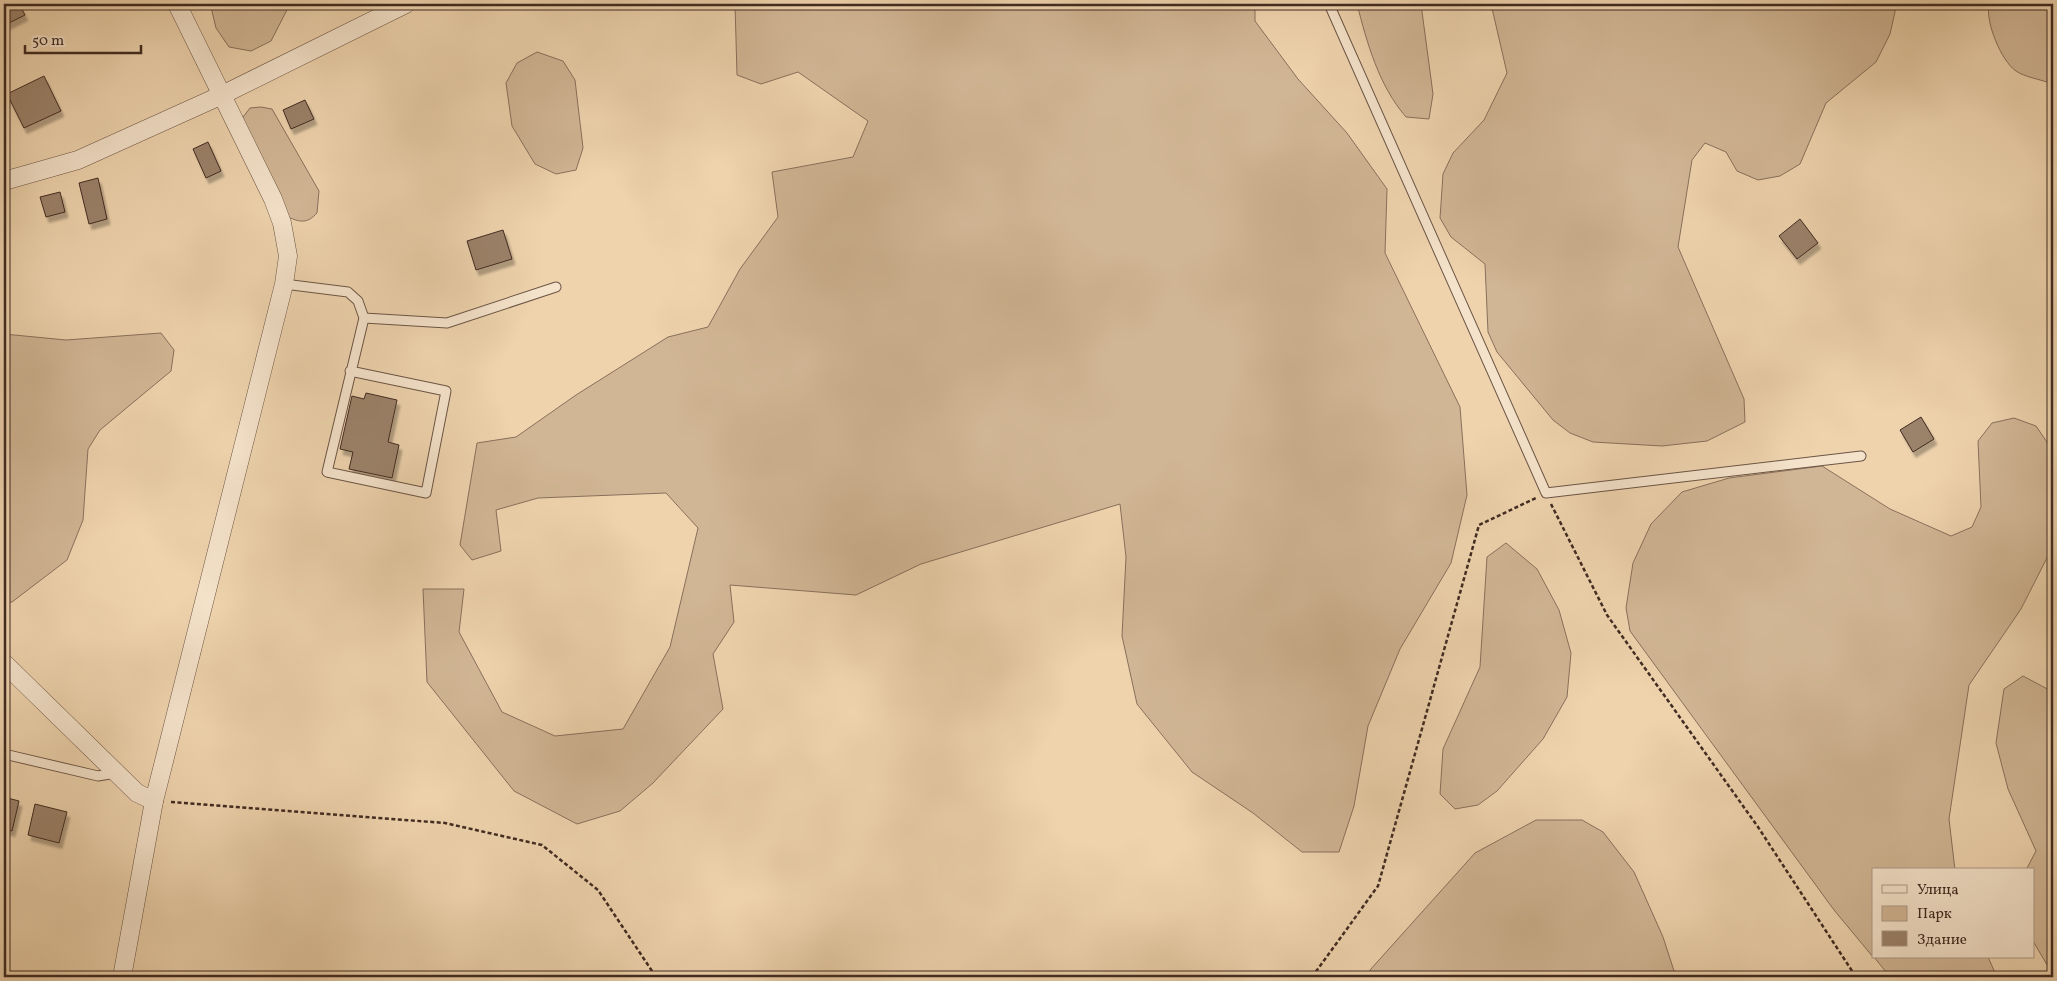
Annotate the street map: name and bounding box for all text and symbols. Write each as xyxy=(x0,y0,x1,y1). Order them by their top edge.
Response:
scale bar xyxy=(25,22,141,54)
text: 50 m xyxy=(32,31,64,52)
legend xyxy=(1872,868,2034,958)
text: Улица xyxy=(1917,880,1959,901)
text: Парк xyxy=(1917,904,1952,925)
text: Здание xyxy=(1917,930,1967,951)

